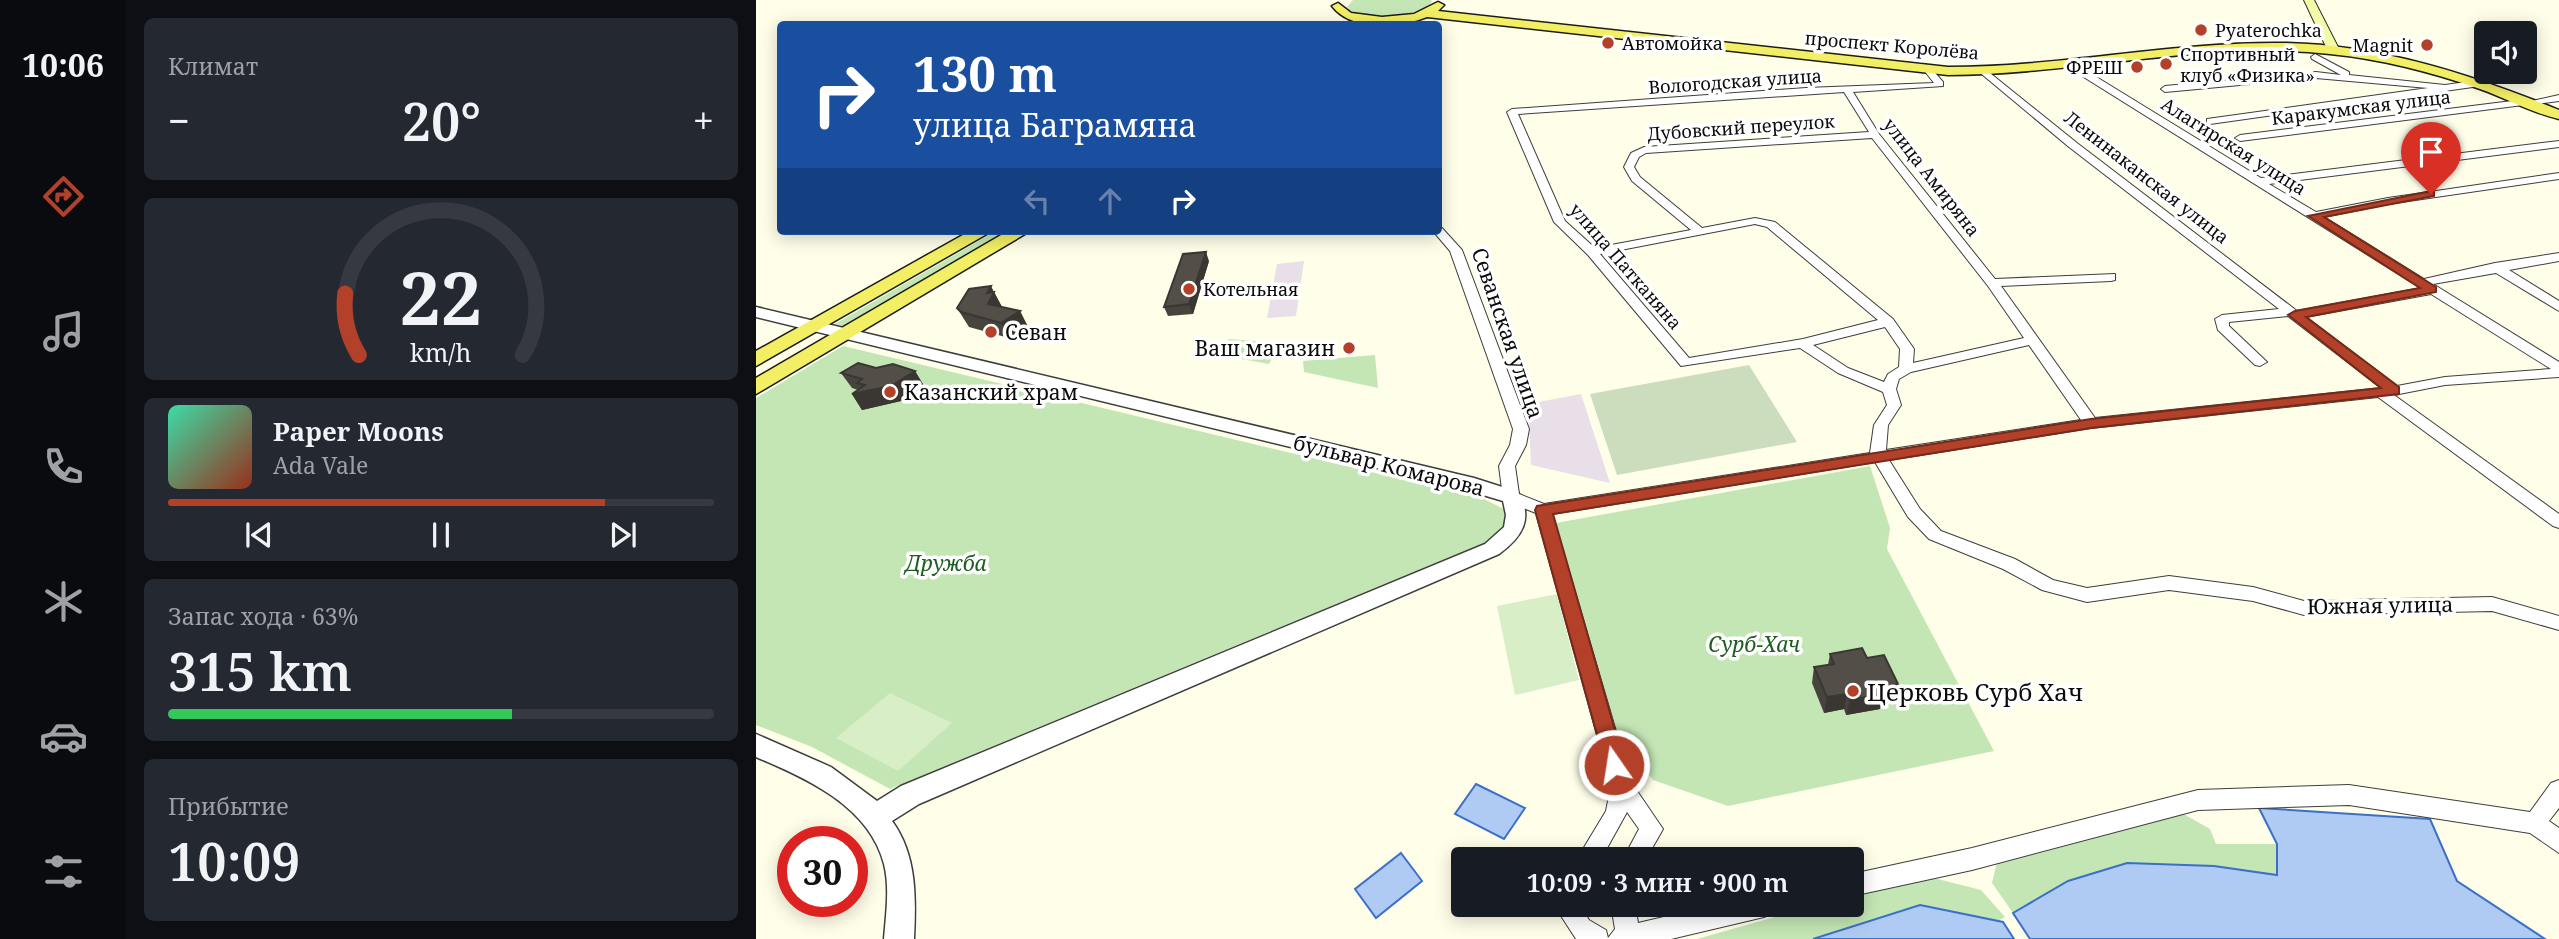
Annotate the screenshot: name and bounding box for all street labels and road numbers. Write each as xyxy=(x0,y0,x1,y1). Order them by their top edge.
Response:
street label: проспект Королёва xyxy=(1804,25,1980,65)
street label: Вологодская улица xyxy=(1647,63,1823,99)
street label: Каракумская улица xyxy=(2270,84,2452,130)
street label: Алагирская улица xyxy=(2157,92,2311,200)
street label: Ленинаканская улица xyxy=(2060,105,2234,249)
street label: Дубовский переулок xyxy=(1646,108,1836,146)
street label: улица Амиряна xyxy=(1878,113,1986,241)
street label: улица Патканяна xyxy=(1565,198,1687,334)
street label: Севанская улица xyxy=(1466,244,1550,422)
street label: бульвар Комарова xyxy=(1290,428,1488,502)
street label: Южная улица xyxy=(2306,590,2454,620)

